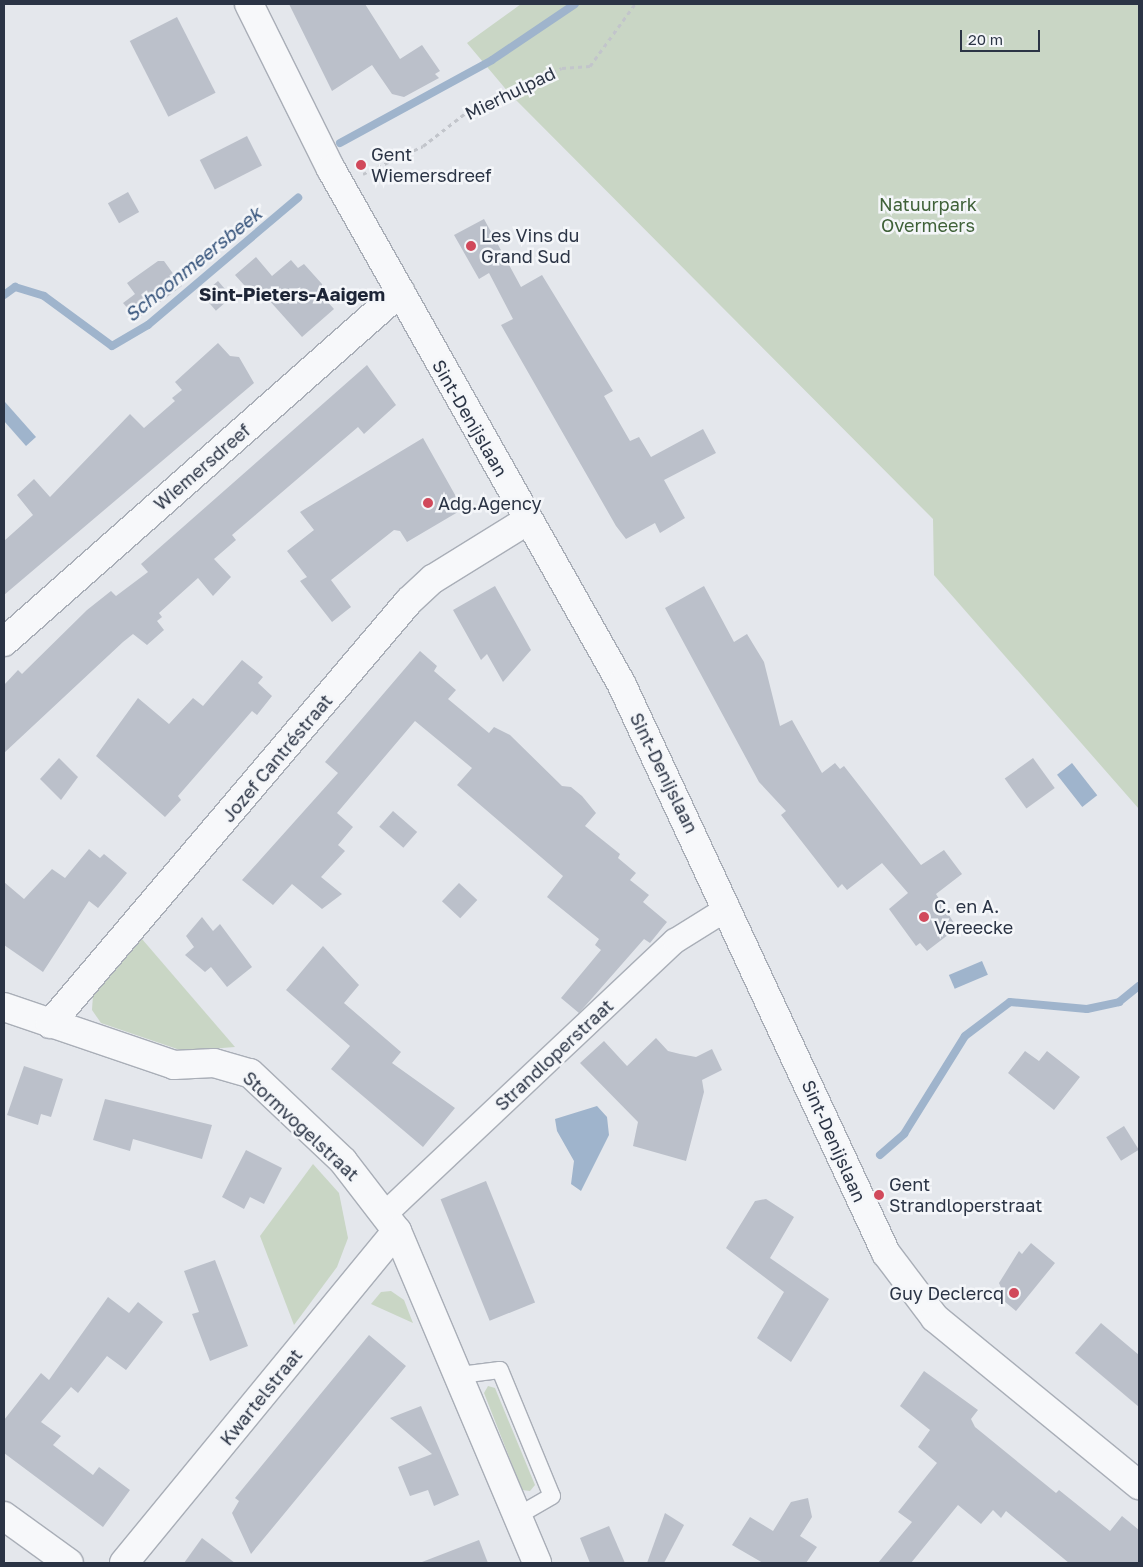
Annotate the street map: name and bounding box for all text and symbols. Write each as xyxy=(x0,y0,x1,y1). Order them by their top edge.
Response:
scale bar xyxy=(963,20,1043,52)
text: 20 m xyxy=(968,30,1003,48)
street label: Mierhulpad xyxy=(461,62,559,124)
place label: Gent Wiemersdreef xyxy=(371,144,492,186)
marker: Gent Wiemersdreef xyxy=(355,159,367,171)
park label: Natuurpark Overmeers xyxy=(879,194,977,236)
water label: Schoonmeersbeek xyxy=(120,202,266,326)
place label: Les Vins du Grand Sud xyxy=(481,225,580,268)
marker: Les Vins du Grand Sud xyxy=(465,240,477,252)
district label: Sint-Pieters-Aaigem xyxy=(199,283,385,305)
street label: Sint-Denijslaan xyxy=(428,356,512,480)
street label: Wiemersdreef xyxy=(149,419,255,515)
place label: Adg.Agency xyxy=(438,492,542,514)
marker: Adg.Agency xyxy=(422,497,434,509)
street label: Jozef Cantréstraat xyxy=(217,690,337,826)
street label: Sint-Denijslaan xyxy=(625,709,703,837)
place label: C. en A. Vereecke xyxy=(934,896,1013,939)
marker: C. en A. Vereecke xyxy=(918,911,930,923)
street label: Strandloperstraat xyxy=(491,995,617,1115)
street label: Stormvogelstraat xyxy=(239,1067,363,1185)
street label: Sint-Denijslaan xyxy=(797,1077,871,1205)
place label: Gent Strandloperstraat xyxy=(889,1174,1042,1216)
marker: Gent Strandloperstraat xyxy=(873,1189,885,1201)
place label: Guy Declercq xyxy=(889,1282,1004,1304)
marker: Guy Declercq xyxy=(1008,1287,1020,1299)
street label: Kwartelstraat xyxy=(215,1344,307,1450)

